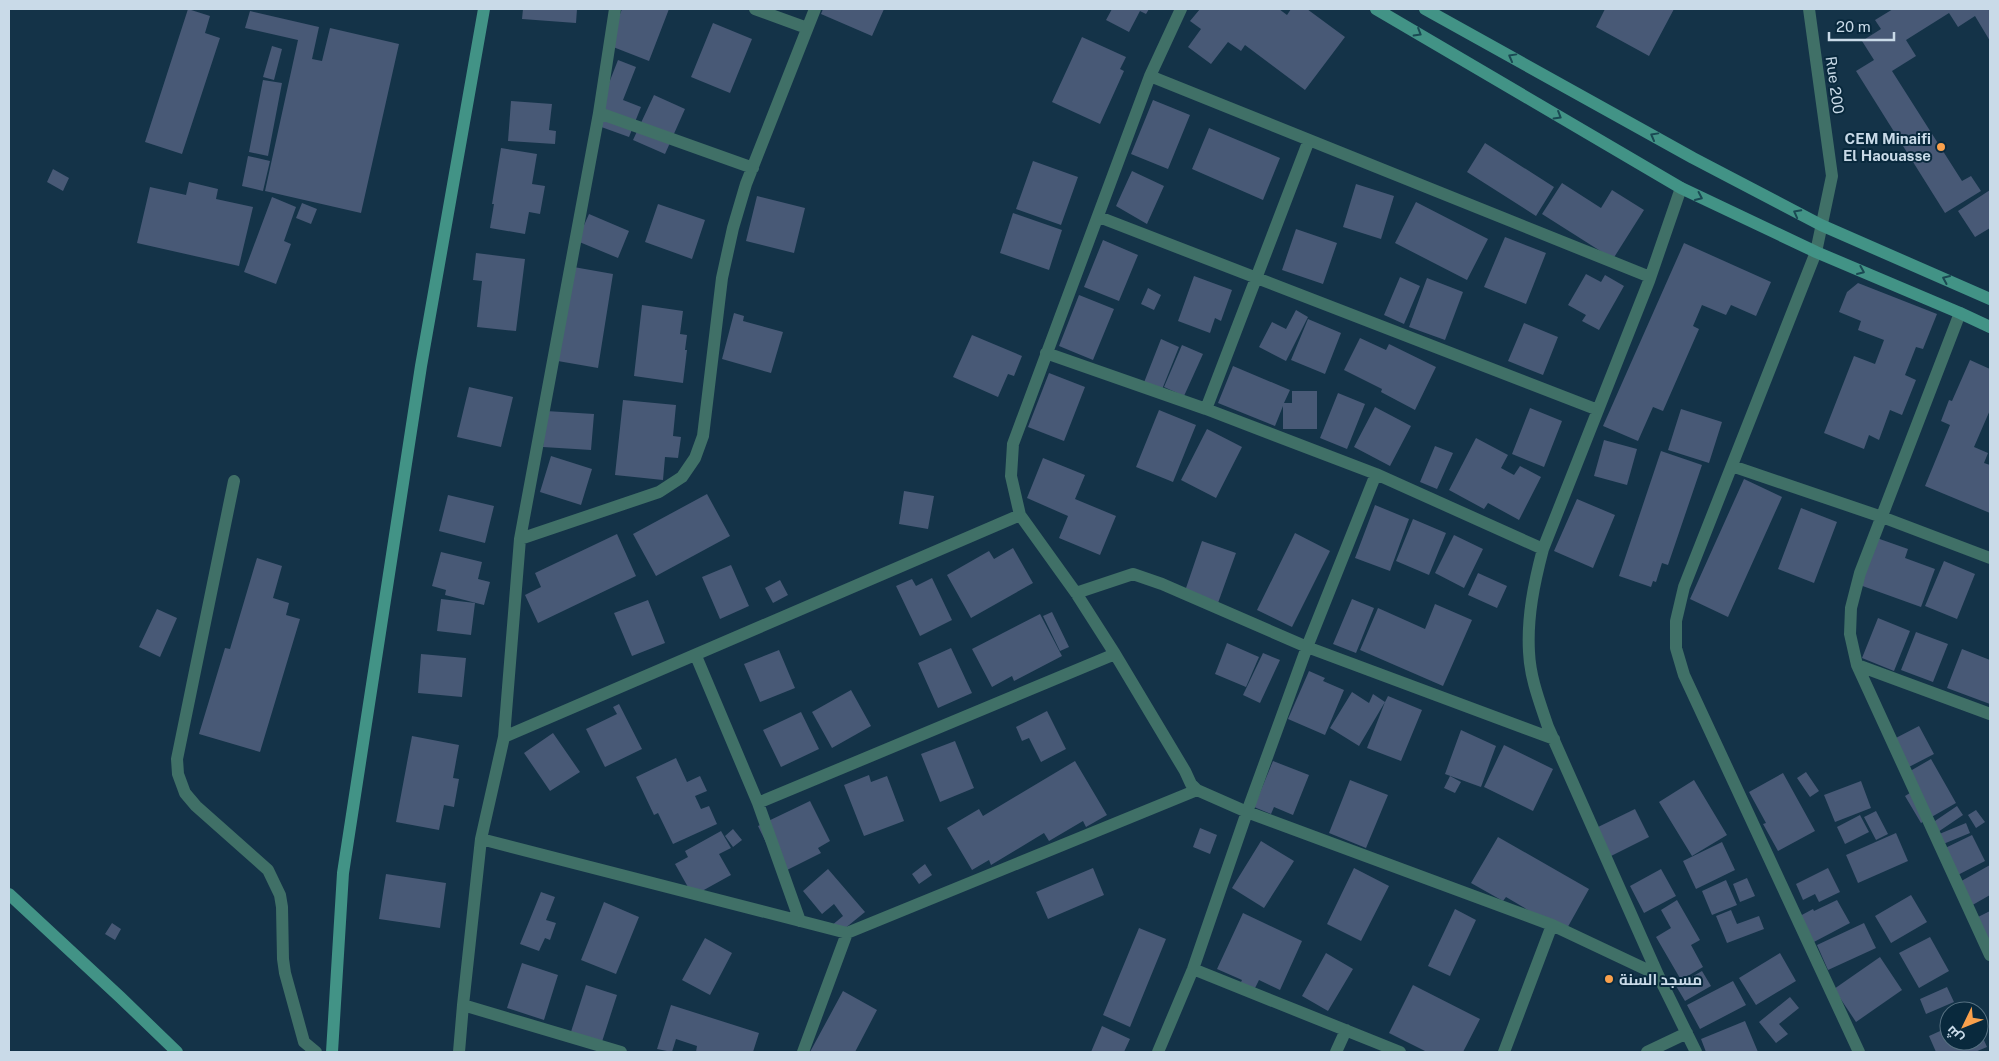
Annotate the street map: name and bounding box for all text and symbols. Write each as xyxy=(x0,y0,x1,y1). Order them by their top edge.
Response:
scale bar xyxy=(1829,10,1894,42)
text: 20 m xyxy=(1836,18,1871,35)
one-way arrow xyxy=(1412,27,1421,37)
one-way arrow xyxy=(1508,53,1517,63)
street label: Rue 200 xyxy=(1823,55,1847,115)
one-way arrow xyxy=(1552,110,1561,120)
place label: CEM Minaifi El Haouasse xyxy=(1843,130,1931,164)
one-way arrow xyxy=(1651,132,1660,142)
marker: CEM Minaifi El Haouasse xyxy=(1935,141,1947,153)
one-way arrow xyxy=(1693,191,1702,201)
one-way arrow xyxy=(1794,209,1803,219)
one-way arrow xyxy=(1856,265,1864,275)
one-way arrow xyxy=(1942,275,1951,286)
place label: مسجد السنة xyxy=(1619,971,1702,988)
marker: مسجد السنة xyxy=(1603,973,1615,985)
north arrow xyxy=(1939,1001,1989,1051)
text: ش xyxy=(1942,1022,1967,1047)

